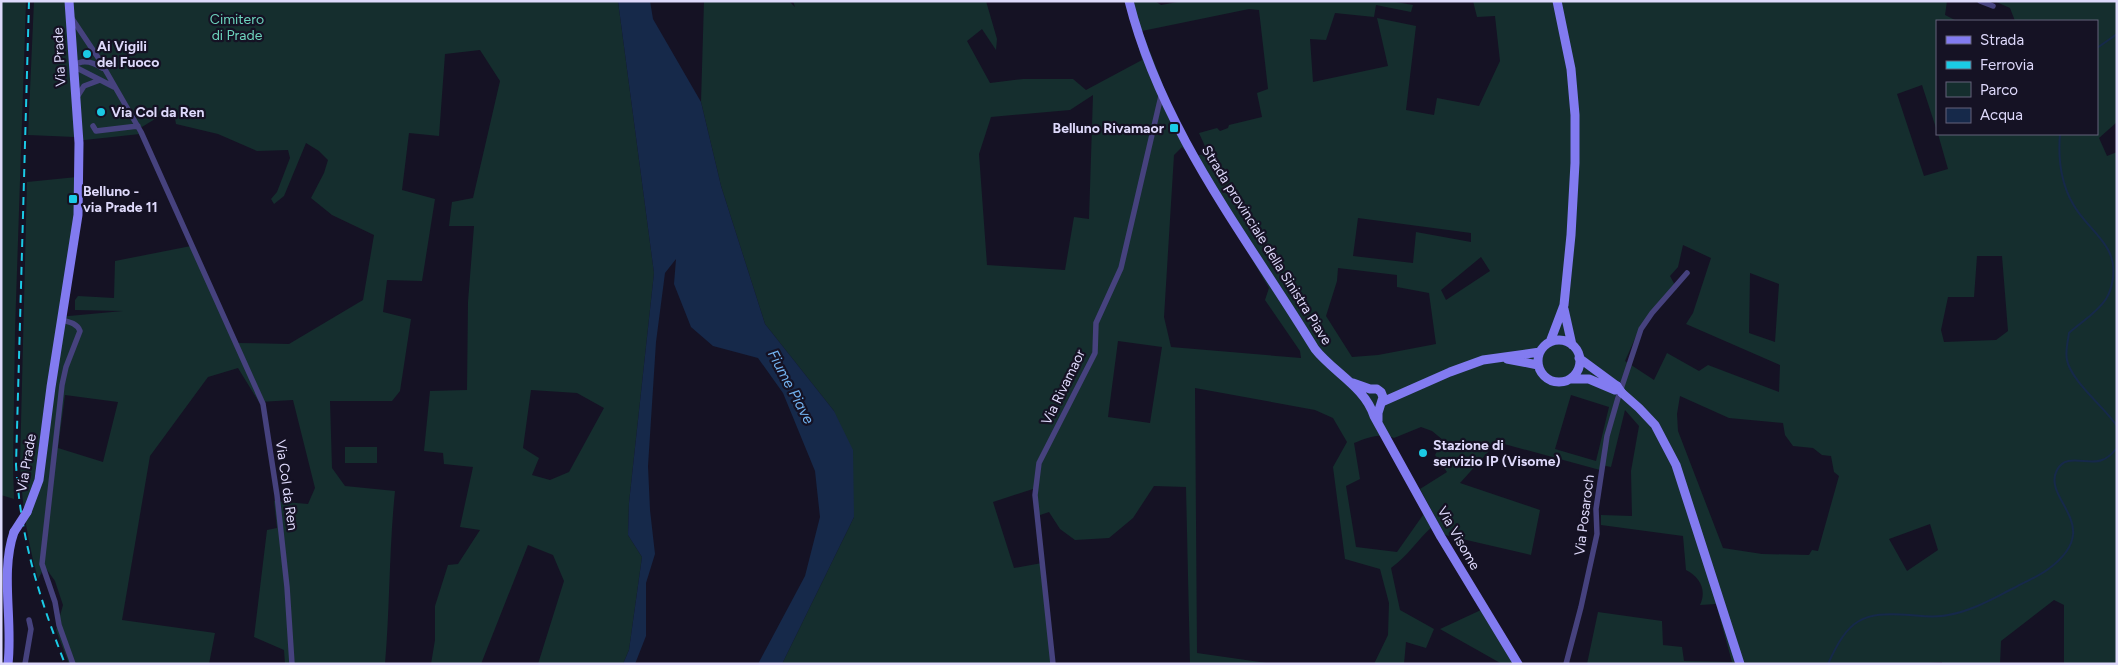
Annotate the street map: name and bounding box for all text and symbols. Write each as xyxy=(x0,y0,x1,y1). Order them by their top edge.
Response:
park label: Cimitero di Prade xyxy=(210,11,264,44)
legend xyxy=(1936,20,2098,135)
street label: Via Prade xyxy=(49,27,70,87)
text: Strada xyxy=(1980,31,2024,49)
place label: Ai Vigili del Fuoco xyxy=(97,38,159,71)
marker: Ai Vigili del Fuoco xyxy=(81,48,93,60)
text: Ferrovia xyxy=(1980,56,2034,74)
text: Parco xyxy=(1980,81,2018,99)
place label: Via Col da Ren xyxy=(111,104,205,121)
marker: Via Col da Ren xyxy=(95,106,107,118)
text: Acqua xyxy=(1980,106,2023,124)
place label: Belluno Rivamaor xyxy=(1053,120,1165,137)
marker: Belluno Rivamaor xyxy=(1168,122,1180,134)
street label: Strada provinciale della Sinistra Piave xyxy=(1198,142,1335,348)
place label: Belluno - via Prade 11 xyxy=(83,183,158,216)
marker: Belluno - via Prade 11 xyxy=(67,193,79,205)
water label: Fiume Piave xyxy=(764,347,818,427)
street label: Via Rivamaor xyxy=(1038,347,1089,428)
street label: Via Prade xyxy=(13,432,40,494)
place label: Stazione di servizio IP (Visome) xyxy=(1433,437,1561,470)
street label: Via Col da Ren xyxy=(272,439,301,532)
marker: Stazione di servizio IP (Visome) xyxy=(1417,447,1429,459)
street label: Via Posaroch xyxy=(1571,473,1598,557)
street label: Via Visome xyxy=(1434,503,1484,573)

